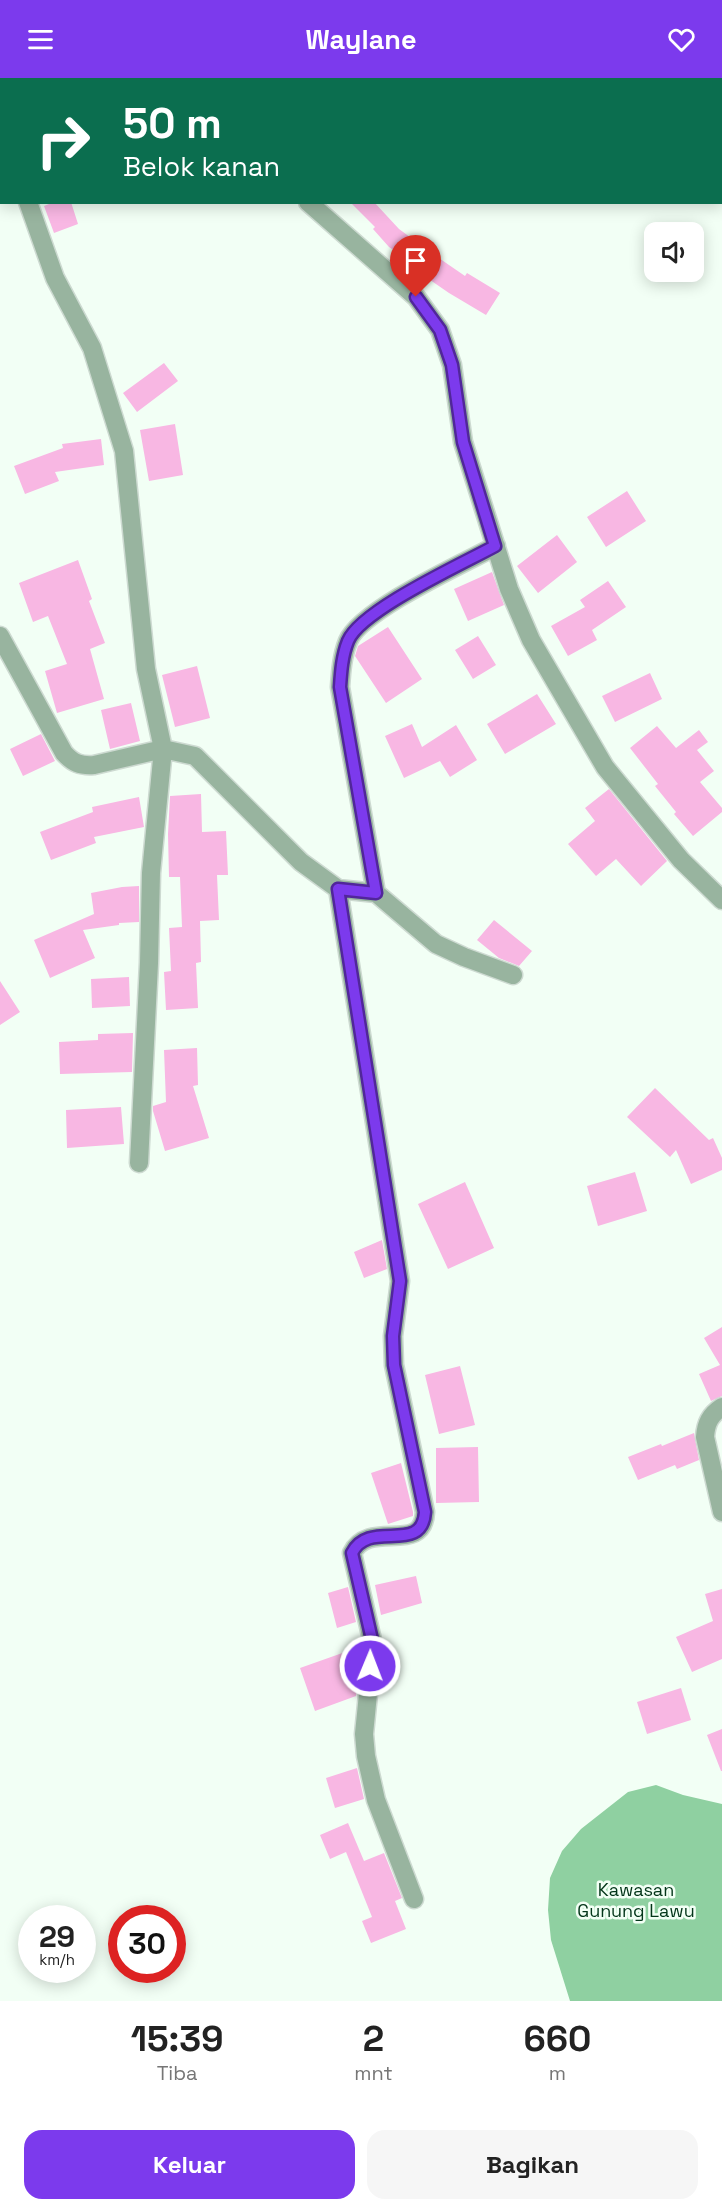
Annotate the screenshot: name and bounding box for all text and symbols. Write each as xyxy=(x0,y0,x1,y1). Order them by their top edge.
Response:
text: Waylane xyxy=(306,22,416,57)
icon: menu xyxy=(24,23,57,56)
icon: heart xyxy=(665,23,698,56)
text: 50 m xyxy=(123,97,222,150)
icon: right xyxy=(24,102,102,180)
text: Belok kanan xyxy=(123,149,280,184)
map controls xyxy=(644,222,704,282)
button: sound xyxy=(644,222,704,282)
pin xyxy=(390,235,441,297)
icon: arrive xyxy=(399,244,432,277)
position arrow xyxy=(338,1634,402,1698)
park label: Kawasan Gunung Lawu xyxy=(577,1878,695,1922)
speed limit sign: 30 xyxy=(108,1905,186,1983)
text: 29 xyxy=(39,1917,75,1956)
text: km/h xyxy=(39,1950,75,1969)
text: 15:39 xyxy=(131,2016,224,2062)
text: 2 xyxy=(363,2016,384,2062)
text: 660 xyxy=(523,2016,591,2062)
text: Tiba xyxy=(157,2060,198,2086)
text: mnt xyxy=(354,2060,393,2086)
text: m xyxy=(549,2060,566,2086)
button: Keluar xyxy=(24,2130,355,2199)
button: Bagikan xyxy=(367,2130,698,2199)

